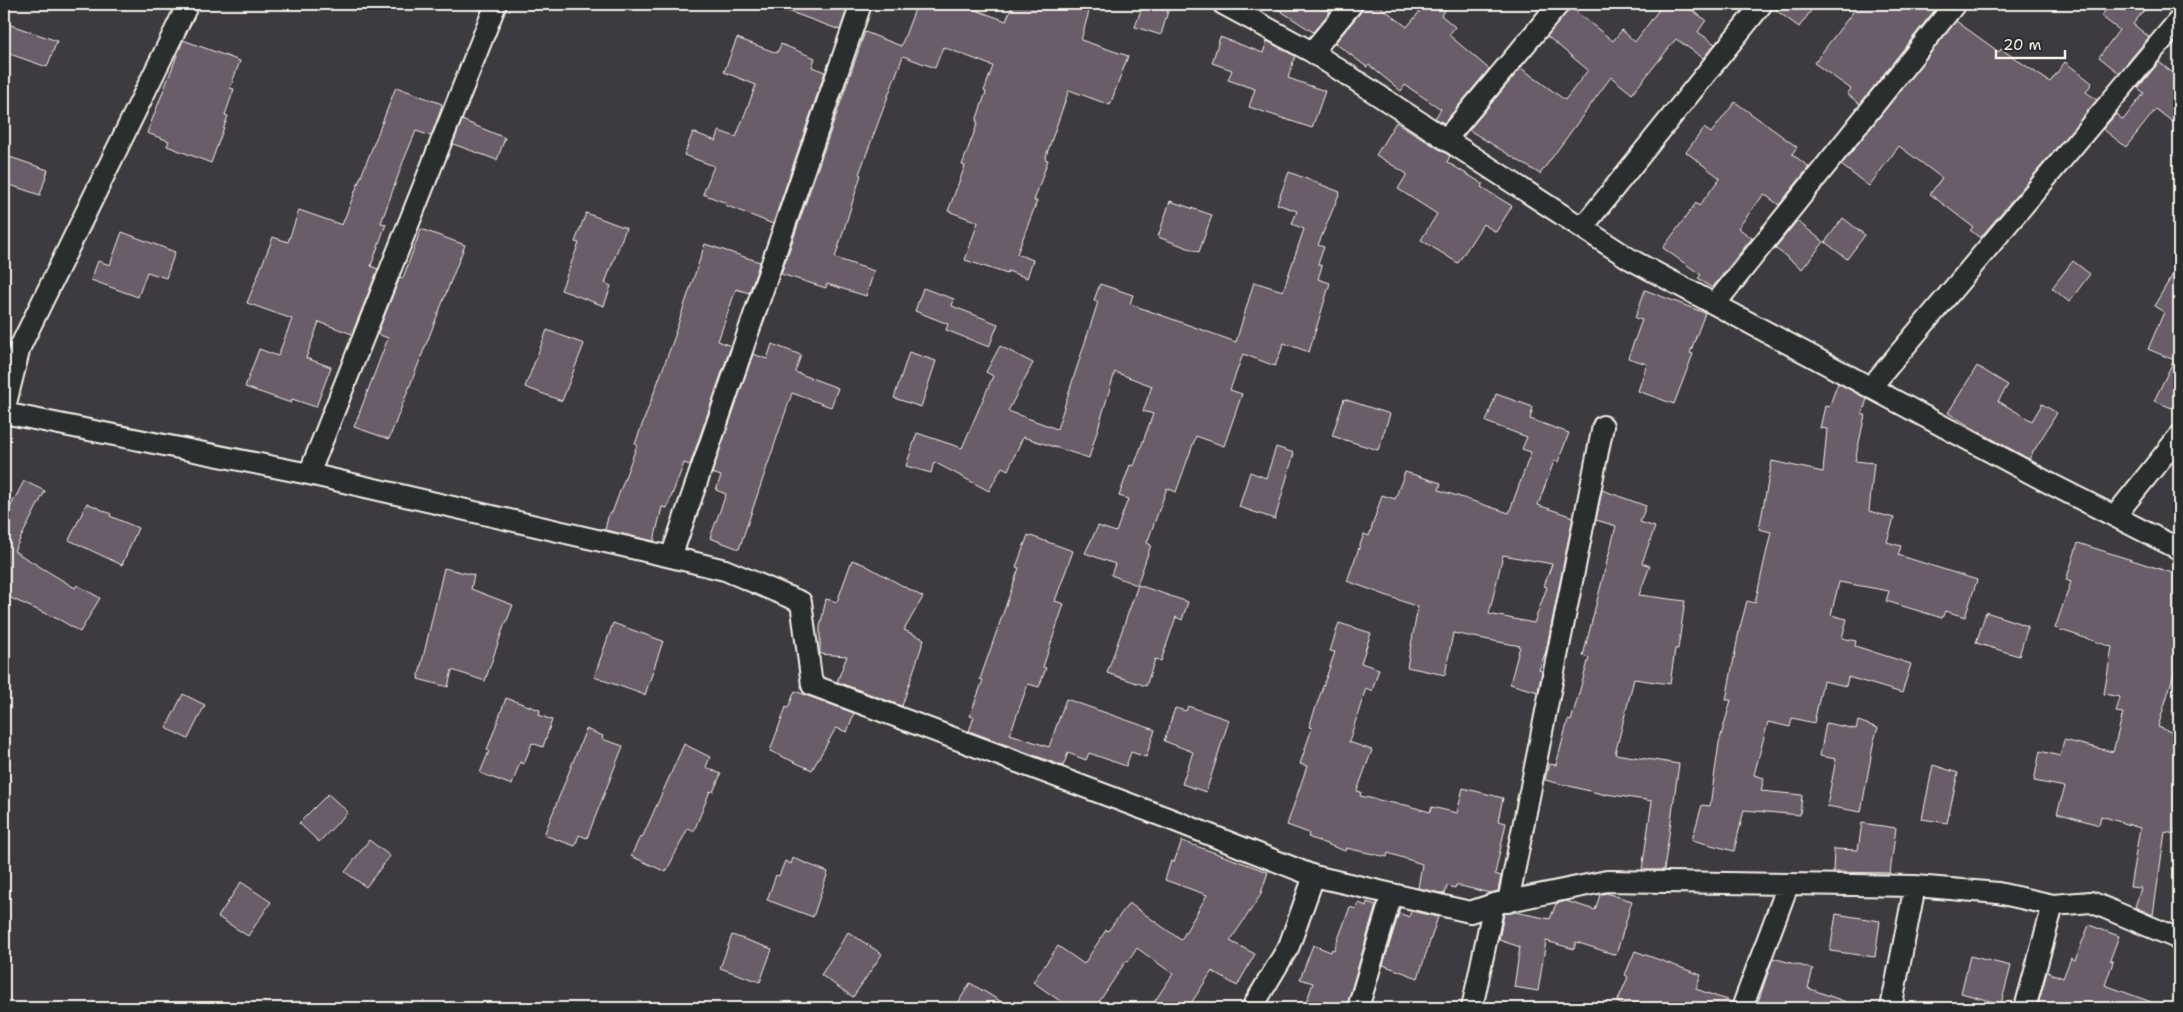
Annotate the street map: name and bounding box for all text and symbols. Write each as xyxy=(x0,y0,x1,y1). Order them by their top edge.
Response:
scale bar xyxy=(1996,28,2064,60)
text: 20 m xyxy=(2003,35,2042,55)

